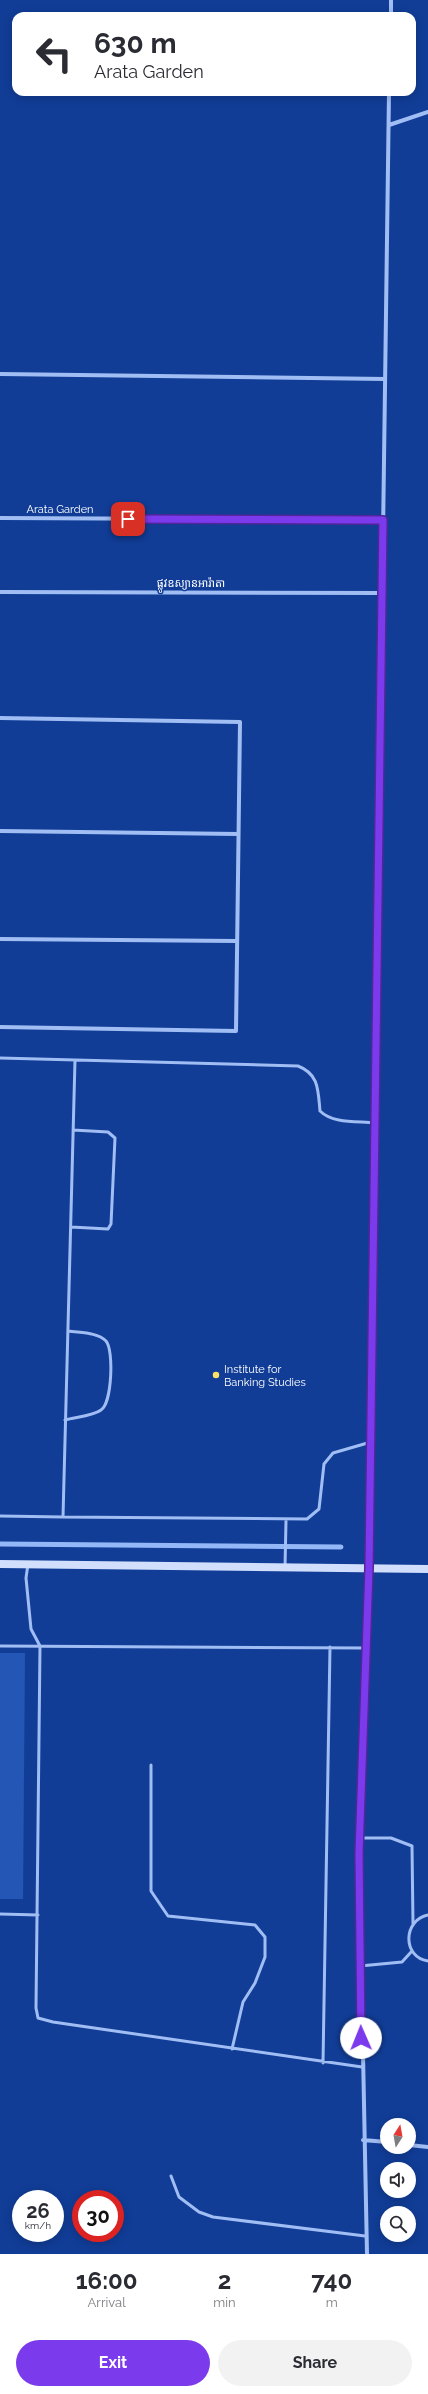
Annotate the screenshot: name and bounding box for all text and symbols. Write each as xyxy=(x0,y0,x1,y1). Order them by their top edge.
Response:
text: 630 m xyxy=(94,27,176,60)
icon: left xyxy=(28,28,80,80)
text: Arata Garden xyxy=(94,61,204,82)
pin xyxy=(111,502,145,536)
street label: Arata Garden xyxy=(27,503,94,516)
icon: arrive xyxy=(117,508,139,530)
street label: ផ្លូវឧស្យានអារ៉ាតា xyxy=(157,577,225,593)
place label: Institute for Banking Studies xyxy=(224,1363,306,1389)
marker: Institute for Banking Studies xyxy=(211,1370,221,1380)
position arrow xyxy=(340,2017,382,2059)
north arrow xyxy=(380,2118,416,2154)
map controls xyxy=(380,2118,416,2242)
button: sound xyxy=(380,2162,416,2198)
speed limit sign: 30 xyxy=(72,2190,124,2242)
text: 26 xyxy=(26,2199,50,2223)
button: search xyxy=(380,2206,416,2242)
text: km/h xyxy=(25,2220,51,2231)
text: 16:00 xyxy=(76,2266,138,2295)
text: 2 xyxy=(218,2266,231,2295)
text: 740 xyxy=(311,2266,352,2295)
text: Arrival xyxy=(88,2295,126,2310)
text: min xyxy=(213,2295,236,2310)
text: m xyxy=(326,2295,338,2310)
button: Exit xyxy=(16,2340,210,2386)
button: Share xyxy=(218,2340,412,2386)

